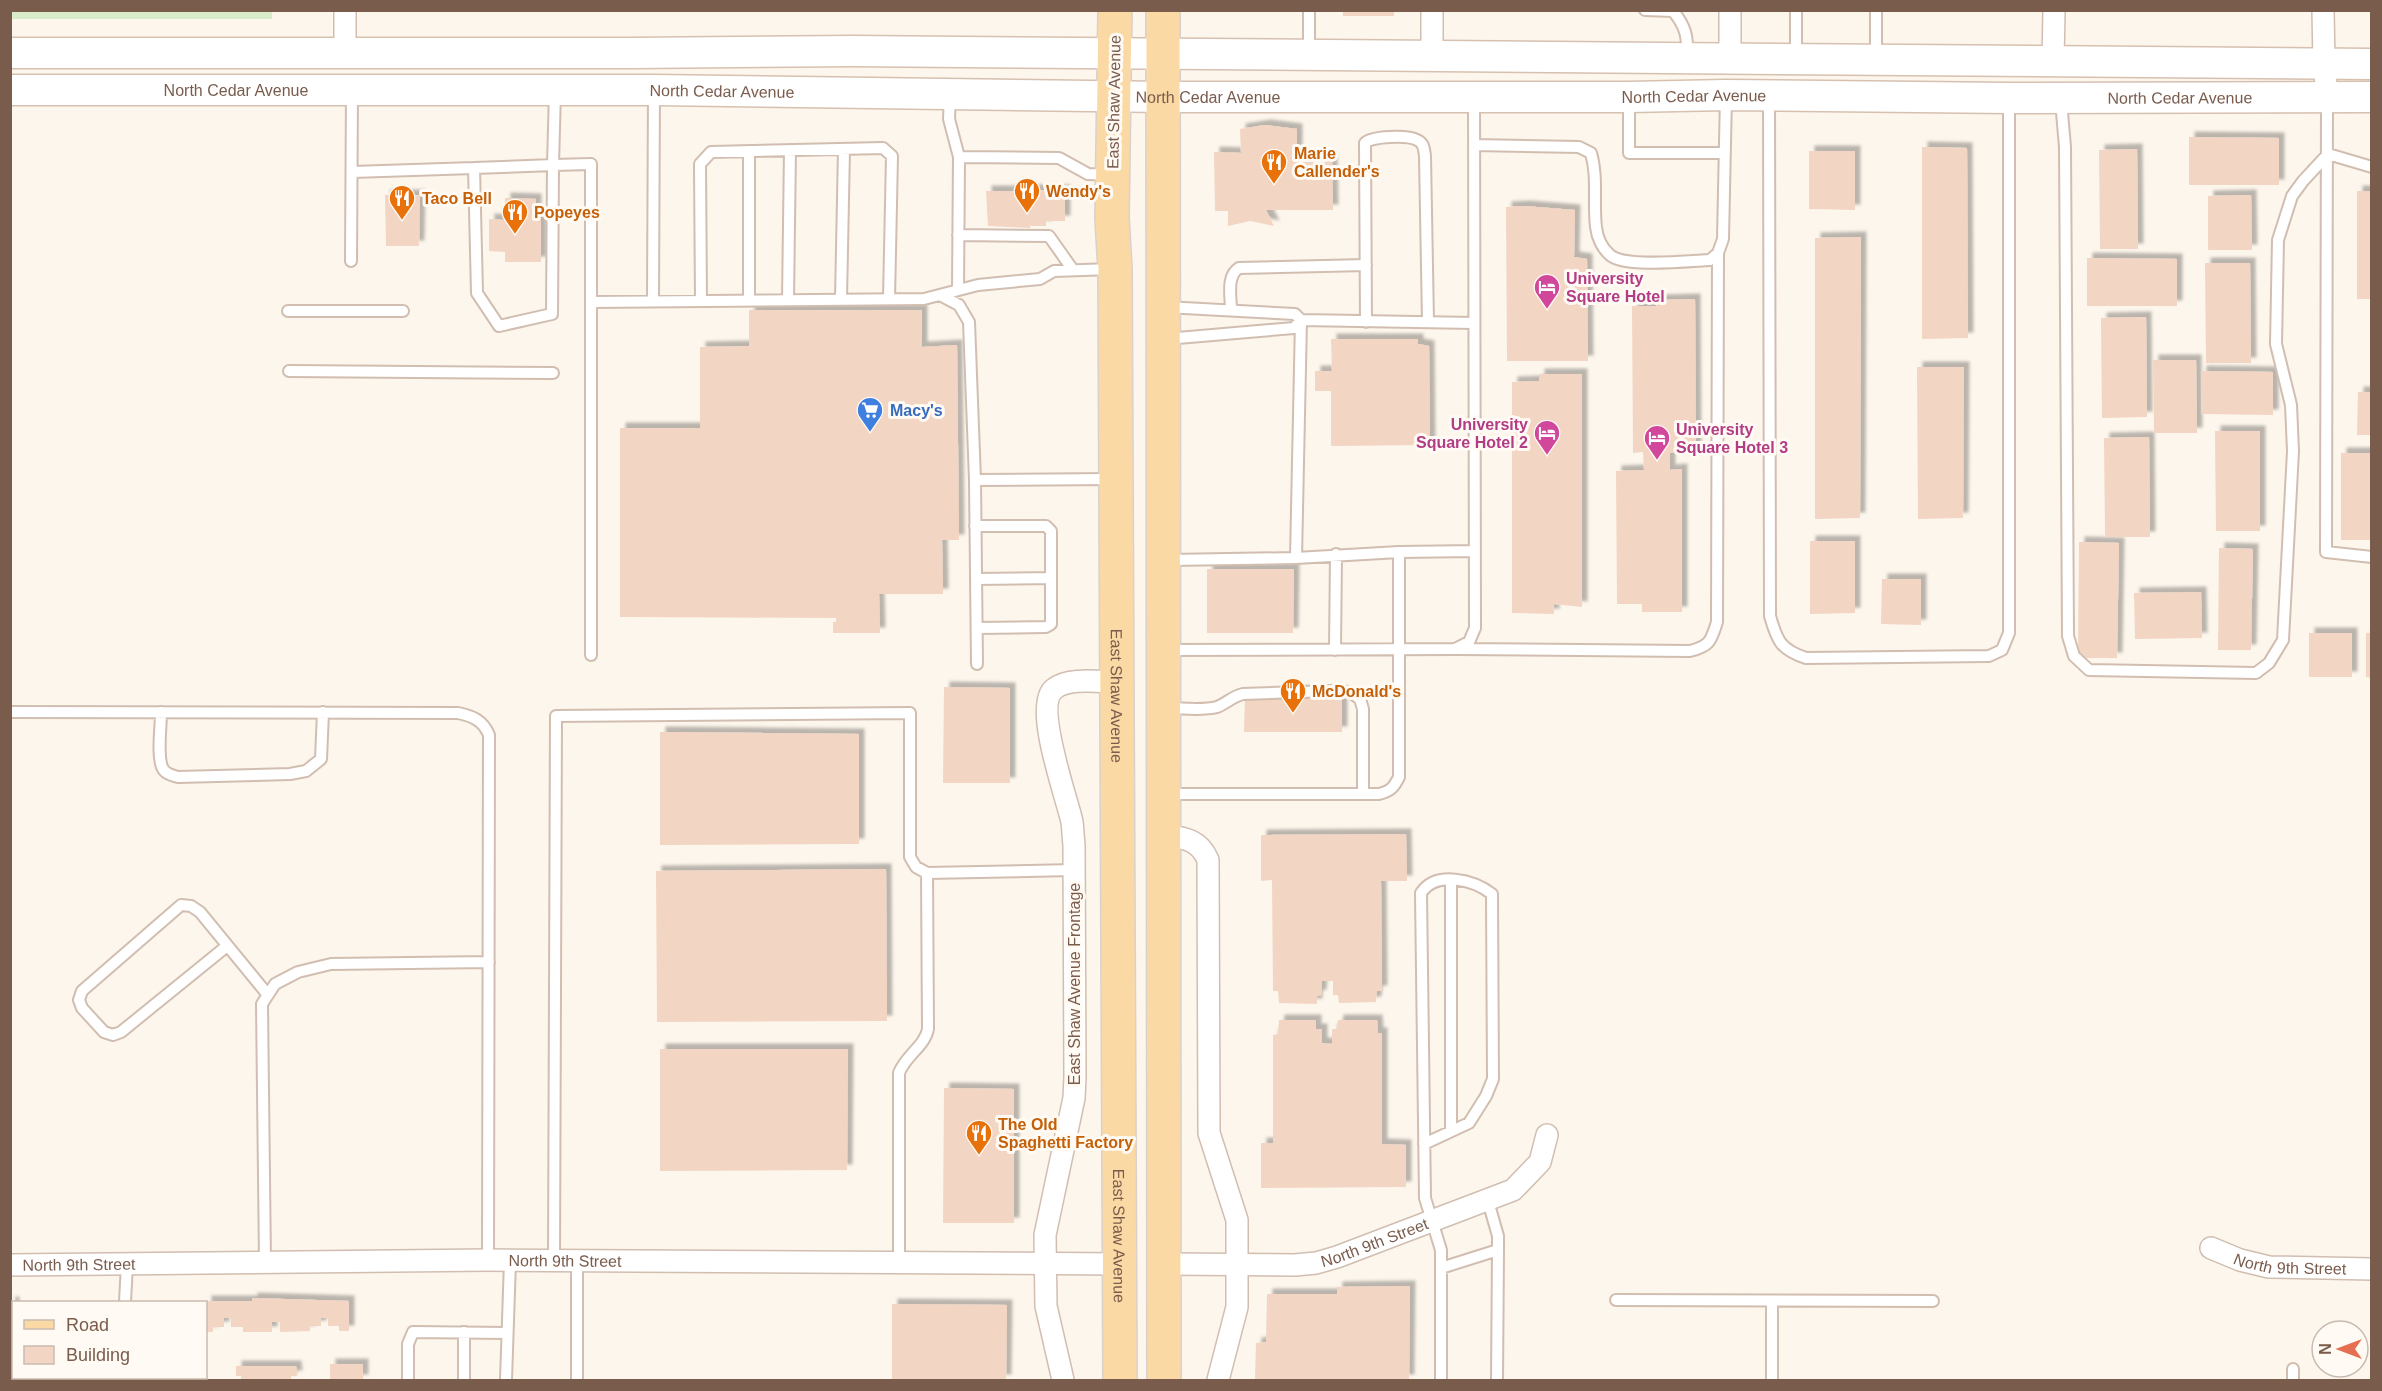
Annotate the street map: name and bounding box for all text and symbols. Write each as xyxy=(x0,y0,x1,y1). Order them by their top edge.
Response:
street label: East Shaw Avenue xyxy=(1104,35,1124,169)
street label: North Cedar Avenue xyxy=(649,81,795,100)
street label: North Cedar Avenue xyxy=(164,82,308,99)
street label: North Cedar Avenue xyxy=(1622,86,1767,106)
street label: North Cedar Avenue xyxy=(1135,88,1280,106)
street label: North Cedar Avenue xyxy=(2107,89,2252,106)
place label: Marie Callender's xyxy=(1294,145,1380,180)
restaurant icon: Marie Callender's xyxy=(1259,147,1289,185)
restaurant icon: Wendy's xyxy=(1012,176,1042,214)
restaurant icon: Taco Bell xyxy=(387,183,417,221)
place label: Wendy's xyxy=(1046,183,1111,200)
place label: Taco Bell xyxy=(422,190,492,207)
restaurant icon: Popeyes xyxy=(500,197,530,235)
place label: Popeyes xyxy=(534,204,600,221)
place label: University Square Hotel xyxy=(1566,270,1665,305)
hotel icon: University Square Hotel xyxy=(1532,272,1562,310)
supermarket icon: Macy's xyxy=(855,395,885,433)
place label: Macy's xyxy=(890,402,943,419)
place label: University Square Hotel 2 xyxy=(1416,416,1528,451)
hotel icon: University Square Hotel 2 xyxy=(1532,418,1562,456)
place label: University Square Hotel 3 xyxy=(1676,421,1788,456)
hotel icon: University Square Hotel 3 xyxy=(1642,423,1672,461)
street label: East Shaw Avenue xyxy=(1108,629,1126,763)
restaurant icon: McDonald's xyxy=(1278,676,1308,714)
place label: McDonald's xyxy=(1312,683,1401,700)
street label: East Shaw Avenue Frontage xyxy=(1066,883,1083,1085)
place label: The Old Spaghetti Factory xyxy=(998,1116,1133,1151)
restaurant icon: The Old Spaghetti Factory xyxy=(964,1118,994,1156)
street label: East Shaw Avenue xyxy=(1111,1169,1128,1303)
street label: North 9th Street xyxy=(1319,1214,1431,1270)
street label: North 9th Street xyxy=(2231,1250,2347,1277)
street label: North 9th Street xyxy=(508,1252,622,1269)
street label: North 9th Street xyxy=(22,1255,136,1273)
legend xyxy=(12,1301,207,1379)
text: Road xyxy=(66,1315,109,1335)
north arrow xyxy=(2310,1319,2370,1379)
text: N xyxy=(2317,1343,2334,1355)
text: Building xyxy=(66,1345,130,1365)

